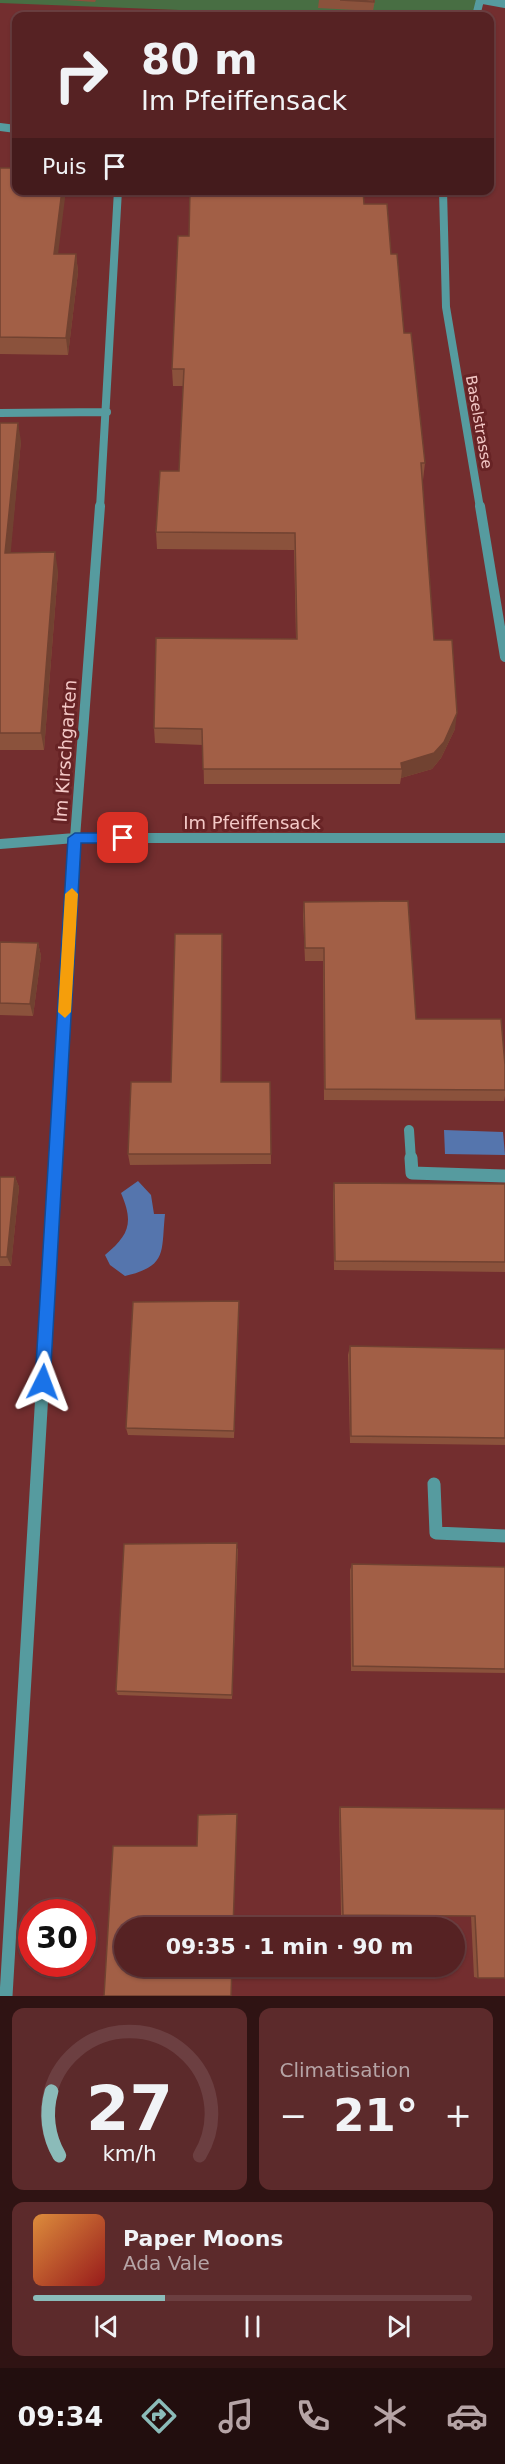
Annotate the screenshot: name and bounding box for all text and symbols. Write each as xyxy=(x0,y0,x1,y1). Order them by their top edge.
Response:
text: 80 m xyxy=(141,35,258,84)
icon: right xyxy=(42,36,120,114)
text: Im Pfeiffensack xyxy=(141,85,347,116)
icon: arrive xyxy=(98,150,131,183)
text: Puis xyxy=(42,154,86,179)
street label: Baselstrasse xyxy=(462,374,496,470)
street label: Im Kirschgarten xyxy=(50,679,80,823)
pin xyxy=(97,812,148,863)
street label: Im Pfeiffensack xyxy=(183,812,321,833)
icon: arrive xyxy=(106,821,139,854)
position arrow xyxy=(11,1350,75,1414)
speed limit sign: 30 xyxy=(18,1899,96,1977)
text: 09:35 · 1 min · 90 m xyxy=(166,1934,413,1959)
text: Climatisation xyxy=(280,2058,411,2082)
text: 27 xyxy=(86,2072,173,2145)
text: 21° xyxy=(333,2089,418,2142)
text: − xyxy=(280,2096,307,2135)
text: + xyxy=(444,2096,472,2135)
text: km/h xyxy=(102,2141,156,2166)
text: Paper Moons xyxy=(123,2226,283,2251)
text: Ada Vale xyxy=(123,2251,210,2275)
icon: previous xyxy=(90,2310,123,2343)
icon: pause xyxy=(236,2310,269,2343)
icon: next xyxy=(382,2310,415,2343)
icon: directions xyxy=(138,2395,180,2437)
icon: music xyxy=(215,2395,257,2437)
icon: phone xyxy=(292,2395,334,2437)
icon: climate xyxy=(369,2395,411,2437)
icon: car xyxy=(446,2395,488,2437)
text: 09:34 xyxy=(17,2401,103,2432)

